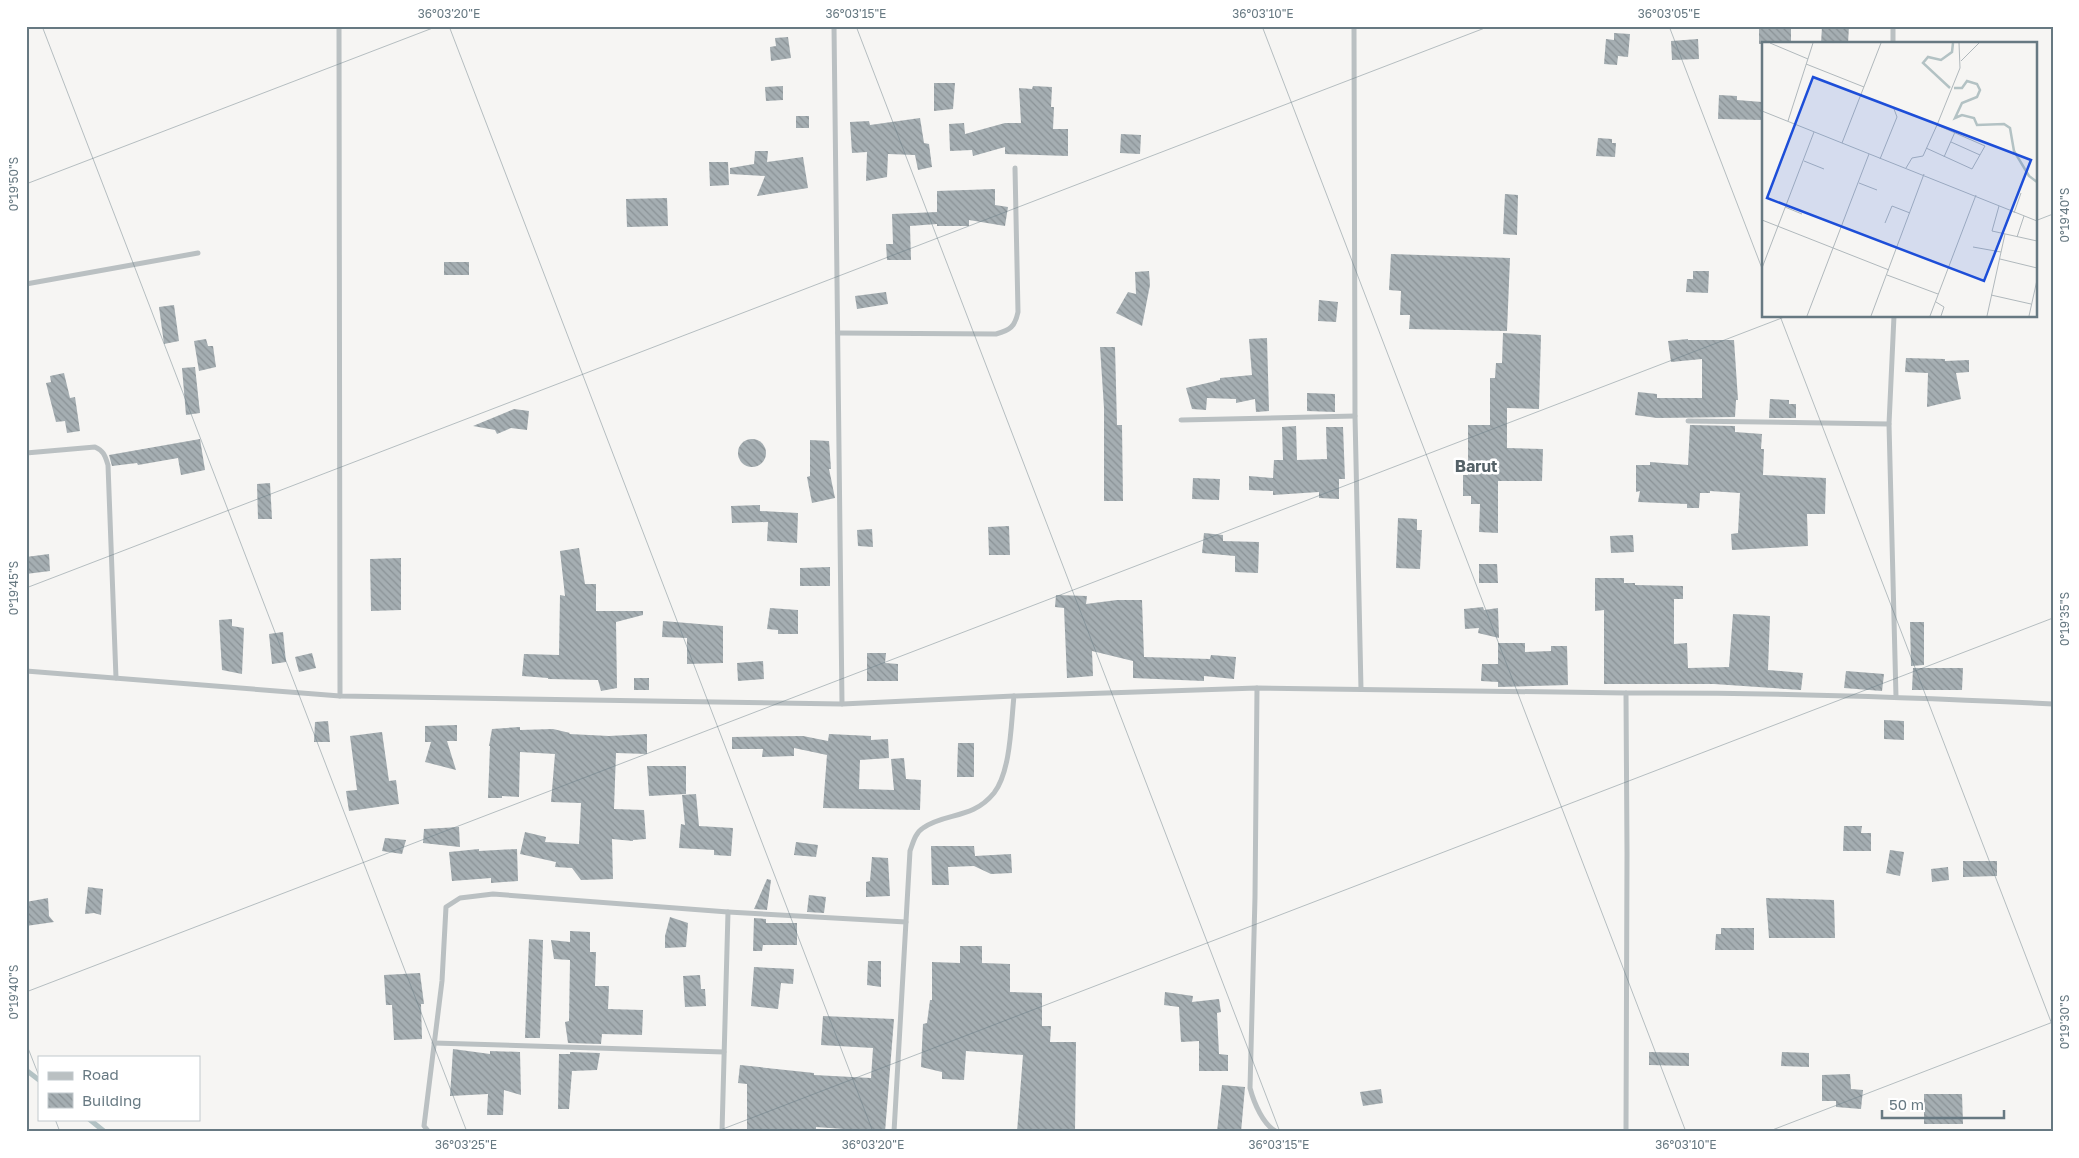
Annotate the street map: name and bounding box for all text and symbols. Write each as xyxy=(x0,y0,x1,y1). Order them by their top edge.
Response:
text: 36°03'20"E xyxy=(418,6,480,21)
text: 36°03'15"E xyxy=(826,6,886,21)
text: 36°03'10"E xyxy=(1232,6,1294,21)
text: 36°03'05"E xyxy=(1638,6,1700,21)
inset map xyxy=(1762,42,2036,318)
text: 0°19'50"S xyxy=(6,156,21,211)
text: 0°19'40"S xyxy=(2057,187,2072,242)
district label: Barut xyxy=(1455,456,1497,476)
text: 0°19'45"S xyxy=(6,560,21,615)
text: 0°19'35"S xyxy=(2057,592,2072,646)
text: 0°19'40"S xyxy=(6,964,21,1019)
text: 0°19'30"S xyxy=(2057,994,2072,1049)
legend xyxy=(38,1056,200,1120)
text: Road xyxy=(82,1065,119,1083)
scale bar xyxy=(1882,1088,2004,1120)
text: Building xyxy=(82,1091,142,1109)
text: 50 m xyxy=(1889,1095,1924,1113)
text: 36°03'25"E xyxy=(435,1137,497,1152)
text: 36°03'20"E xyxy=(842,1137,904,1152)
text: 36°03'15"E xyxy=(1249,1137,1309,1152)
text: 36°03'10"E xyxy=(1655,1137,1717,1152)

